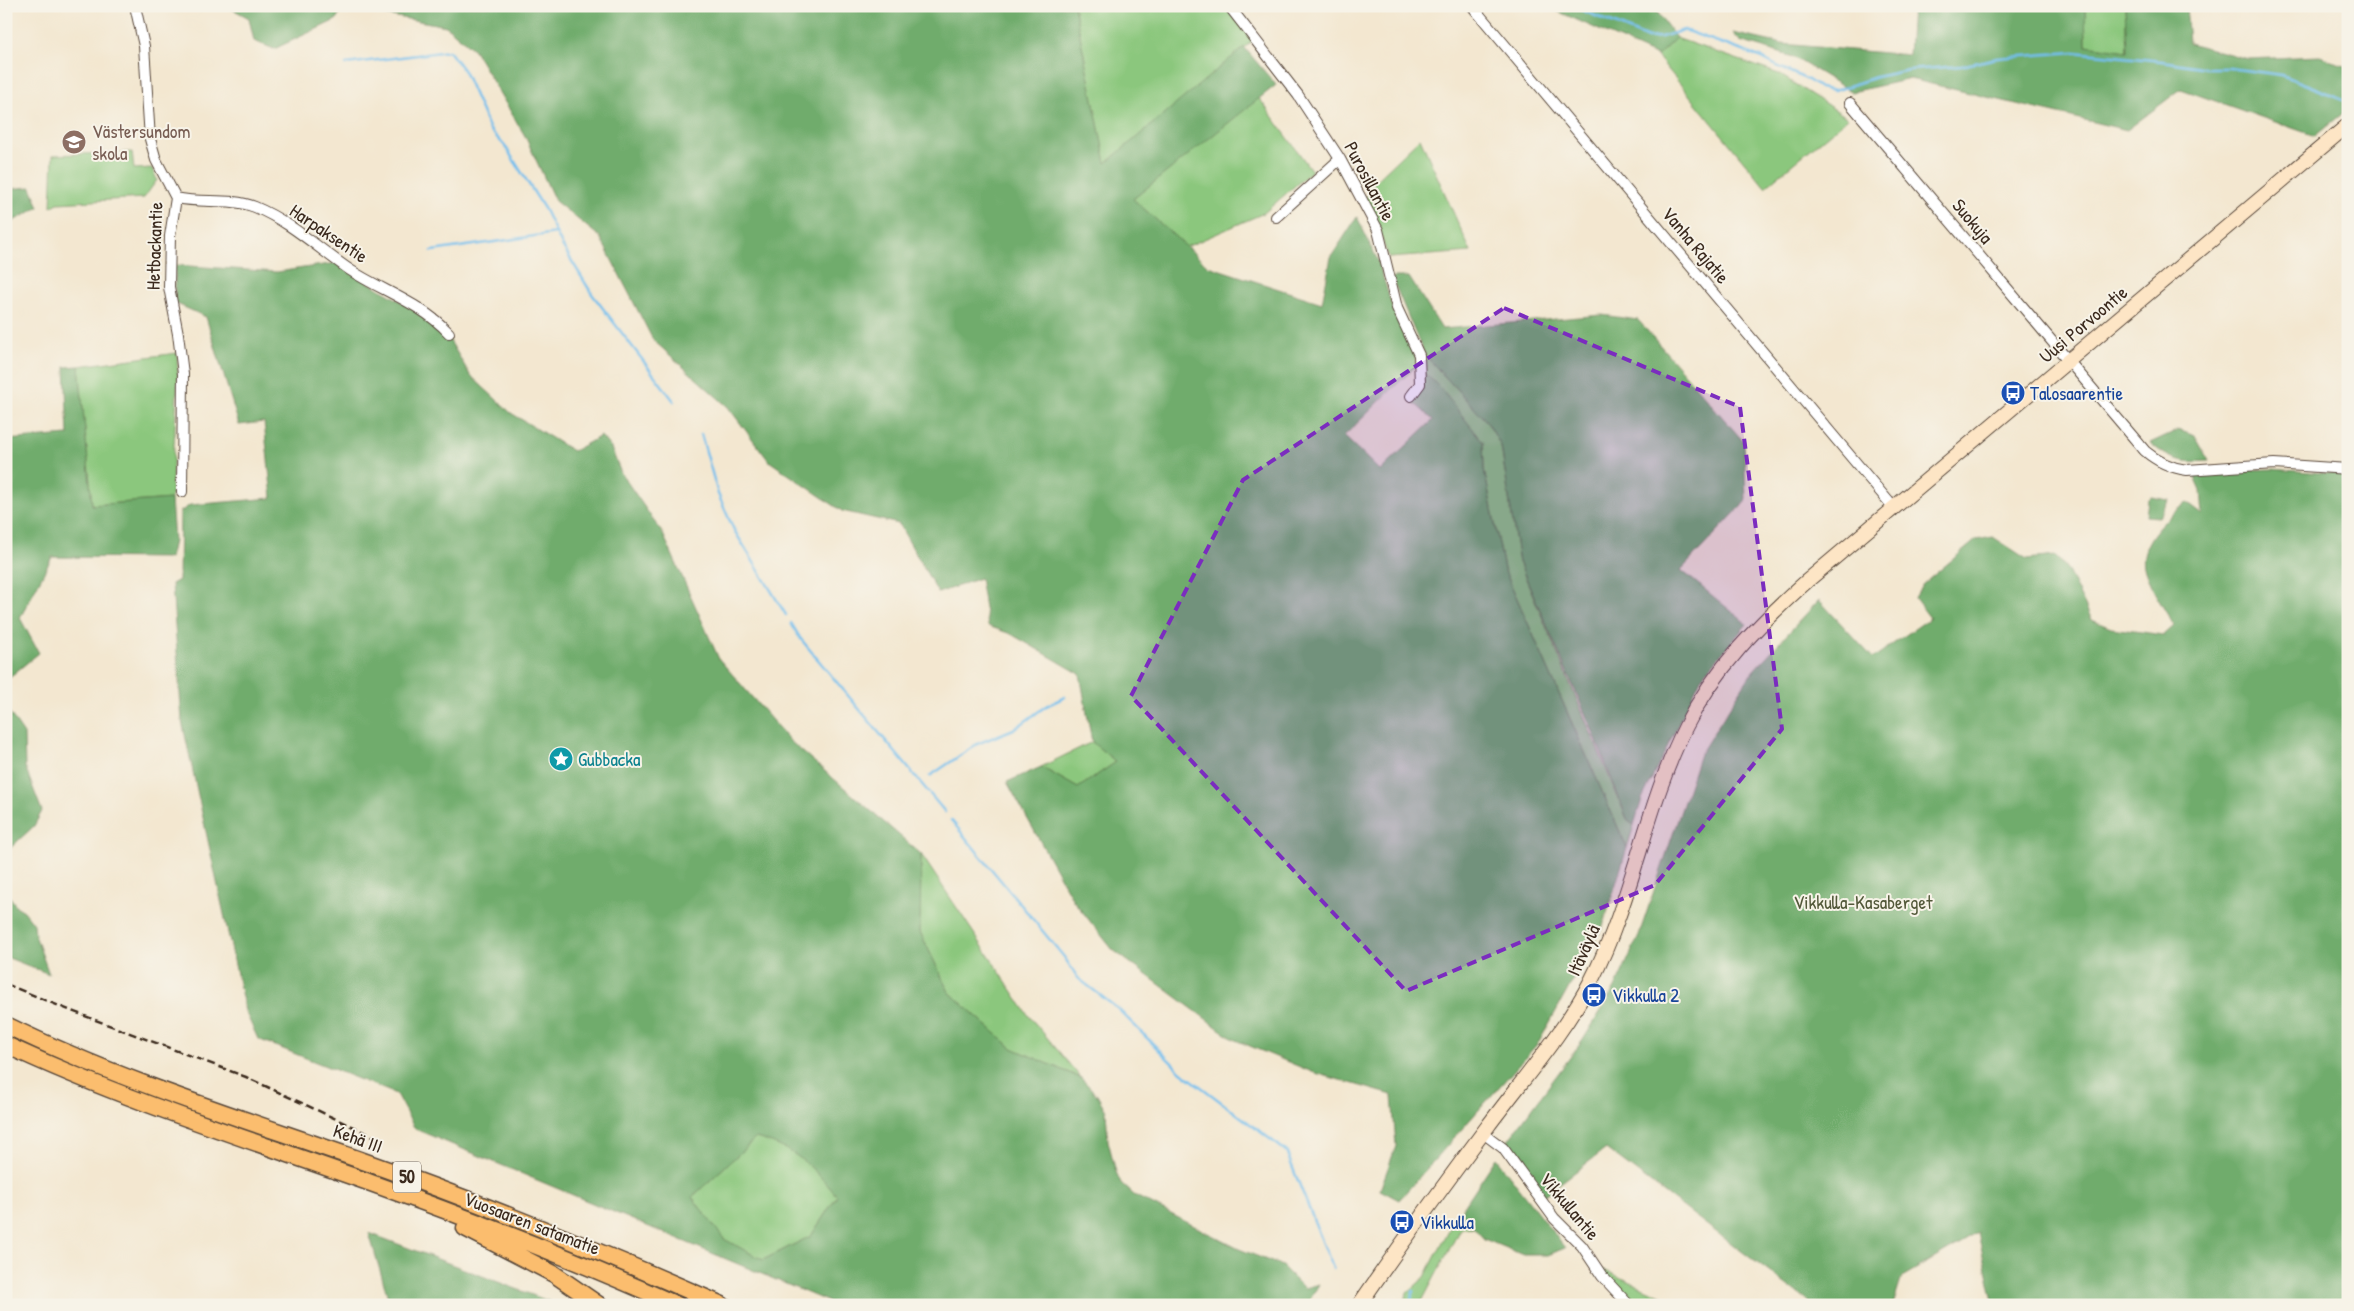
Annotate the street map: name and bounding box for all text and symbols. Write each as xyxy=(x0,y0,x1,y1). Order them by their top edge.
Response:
place label: Västersundom skola xyxy=(92,118,190,166)
school or university icon: Västersundom skola xyxy=(61,129,87,155)
street label: Purosillantie xyxy=(1338,137,1402,225)
street label: Suokuja xyxy=(1947,193,2000,249)
street label: Harpaksentie xyxy=(285,197,373,269)
street label: Hetbackantie xyxy=(139,201,169,290)
street label: Vanha Rajatie xyxy=(1656,201,1736,289)
street label: Uusi Porvoontie xyxy=(2033,279,2133,369)
bus stop icon: Talosaarentie xyxy=(2000,380,2026,406)
place label: Talosaarentie xyxy=(2030,380,2124,406)
place icon: Gubbacka xyxy=(548,746,574,772)
place label: Gubbacka xyxy=(578,746,641,772)
park label: Vikkulla-Kasaberget xyxy=(1793,889,1933,915)
street label: Itäväylä xyxy=(1560,920,1606,980)
bus stop icon: Vikkulla 2 xyxy=(1581,982,1607,1008)
place label: Vikkulla 2 xyxy=(1612,982,1679,1008)
street label: Kehä III xyxy=(330,1117,386,1159)
road number: 50 xyxy=(393,1162,421,1192)
street label: Vikkullantie xyxy=(1534,1167,1606,1246)
street label: Vuosaaren satamatie xyxy=(460,1185,604,1261)
bus stop icon: Vikkulla xyxy=(1389,1209,1415,1235)
place label: Vikkulla xyxy=(1420,1209,1474,1235)

